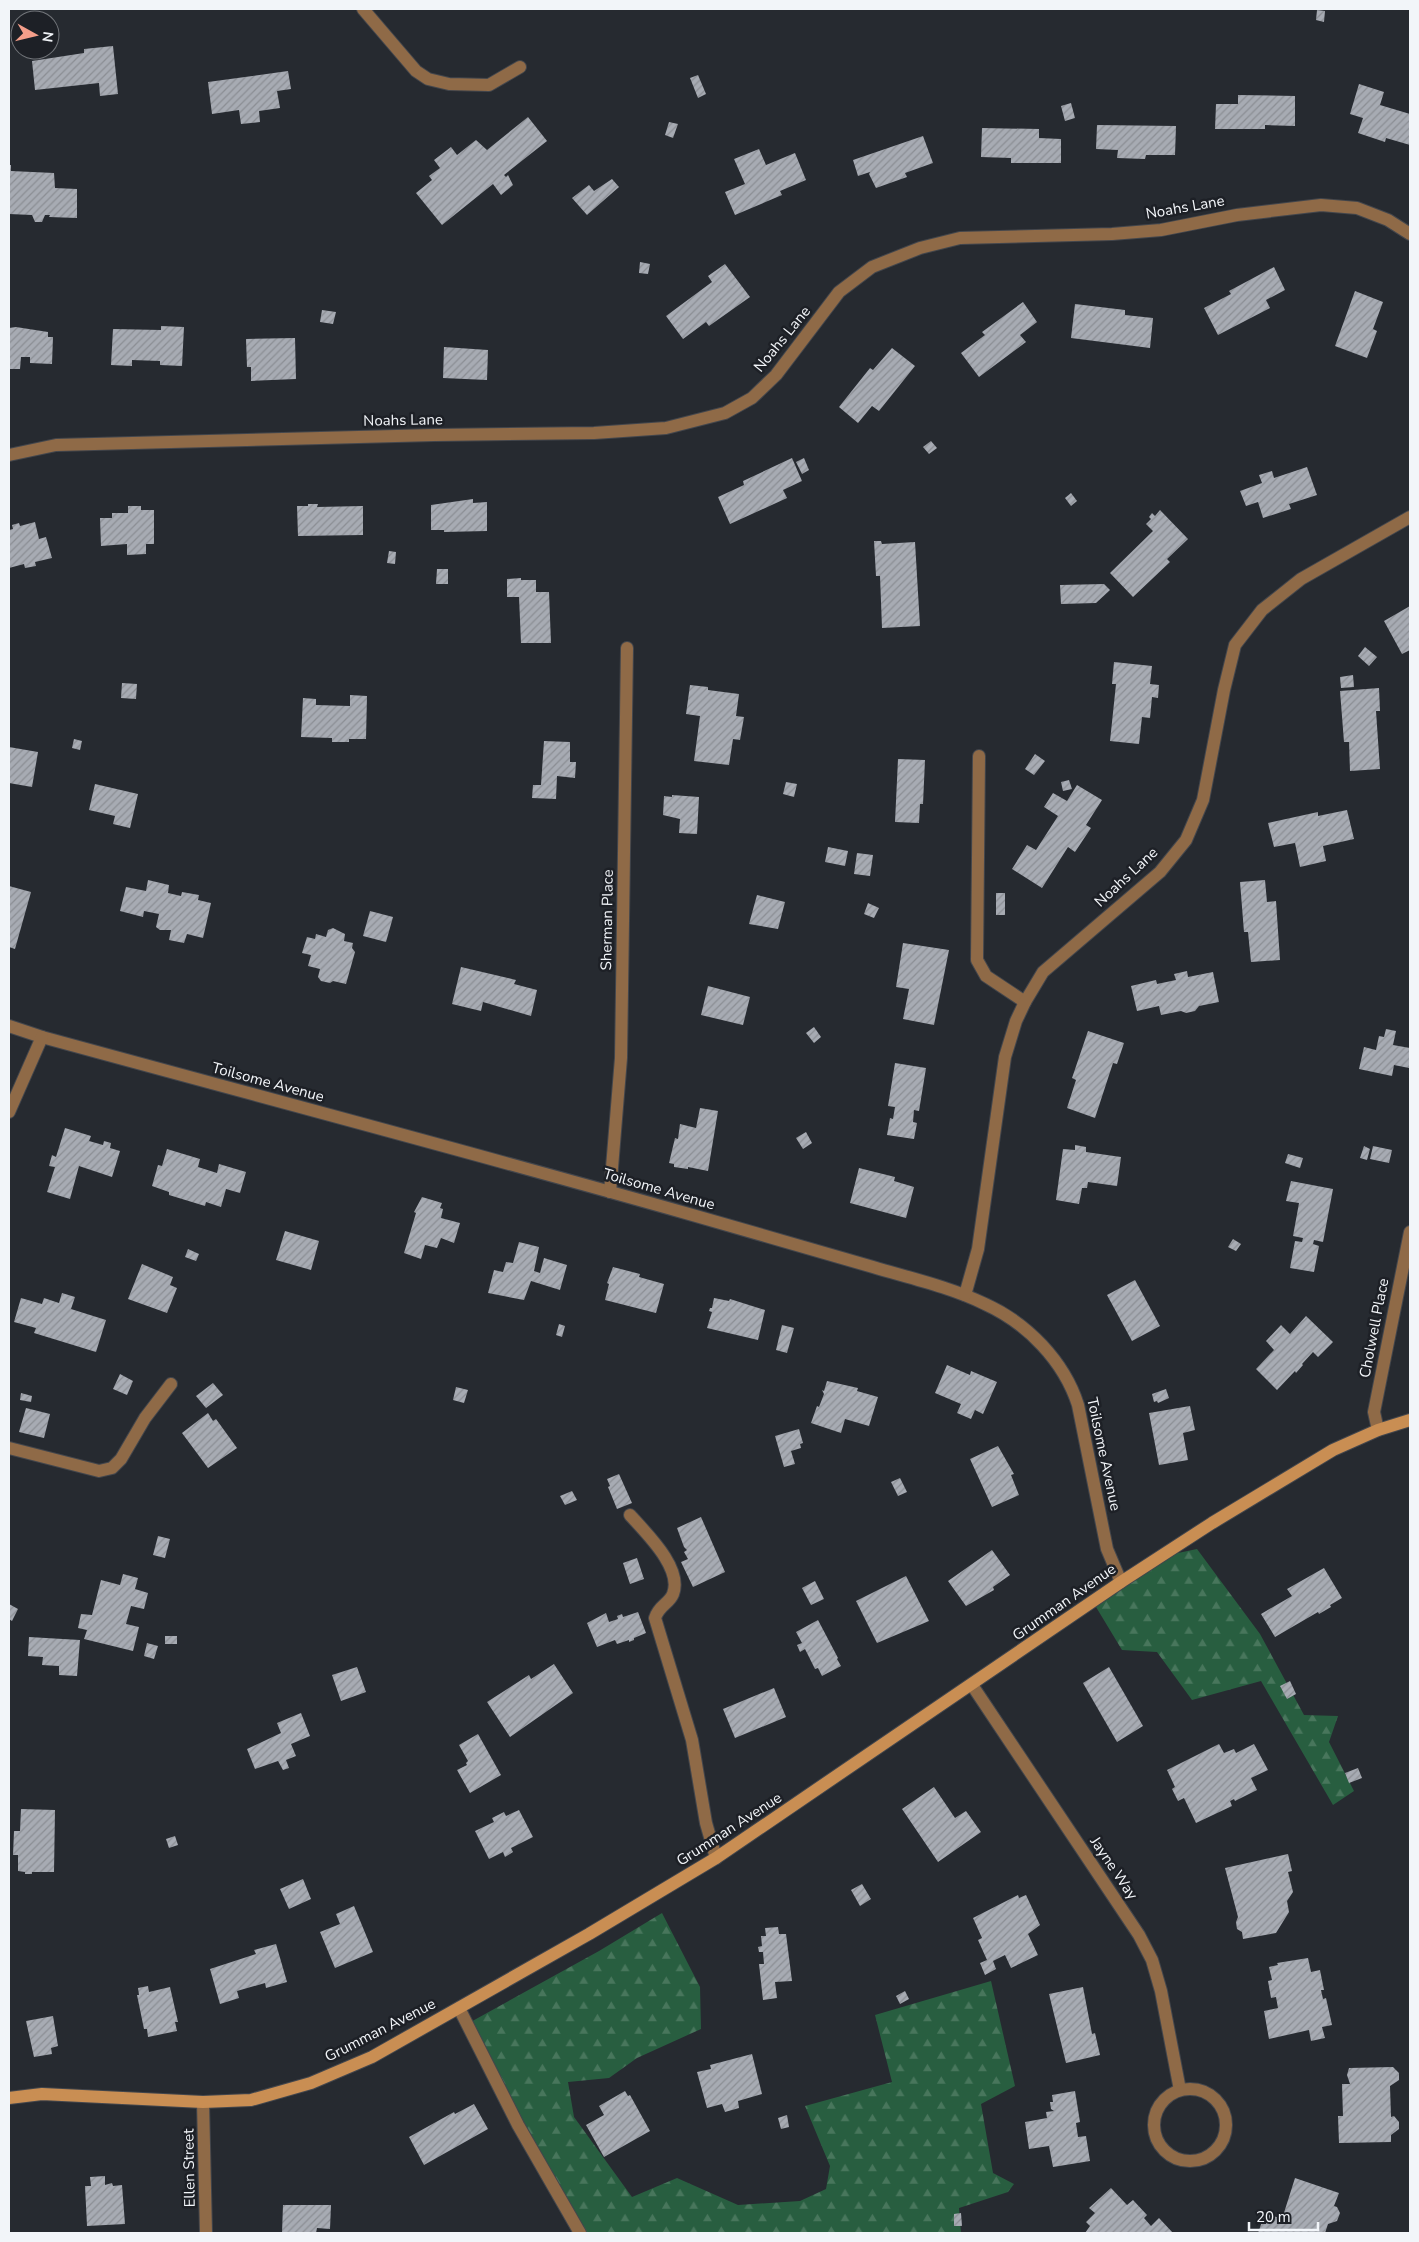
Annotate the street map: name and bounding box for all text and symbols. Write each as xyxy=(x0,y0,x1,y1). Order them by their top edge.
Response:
north arrow xyxy=(10,10,60,60)
text: N xyxy=(37,30,58,43)
street label: Noahs Lane xyxy=(1144,190,1226,224)
street label: Noahs Lane xyxy=(749,302,815,376)
street label: Noahs Lane xyxy=(363,409,443,431)
street label: Noahs Lane xyxy=(1090,843,1162,911)
street label: Sherman Place xyxy=(596,869,618,971)
street label: Toilsome Avenue xyxy=(210,1057,326,1107)
street label: Toilsome Avenue xyxy=(601,1163,717,1215)
street label: Cholwell Place xyxy=(1355,1276,1393,1380)
street label: Toilsome Avenue xyxy=(1082,1396,1126,1513)
street label: Grumman Avenue xyxy=(1008,1559,1120,1645)
street label: Grumman Avenue xyxy=(673,1787,786,1871)
street label: Jayne Way xyxy=(1085,1832,1143,1904)
street label: Grumman Avenue xyxy=(321,1993,439,2067)
street label: Ellen Street xyxy=(178,2128,200,2208)
scale bar xyxy=(1249,2200,1318,2232)
text: 20 m xyxy=(1256,2207,1291,2227)

